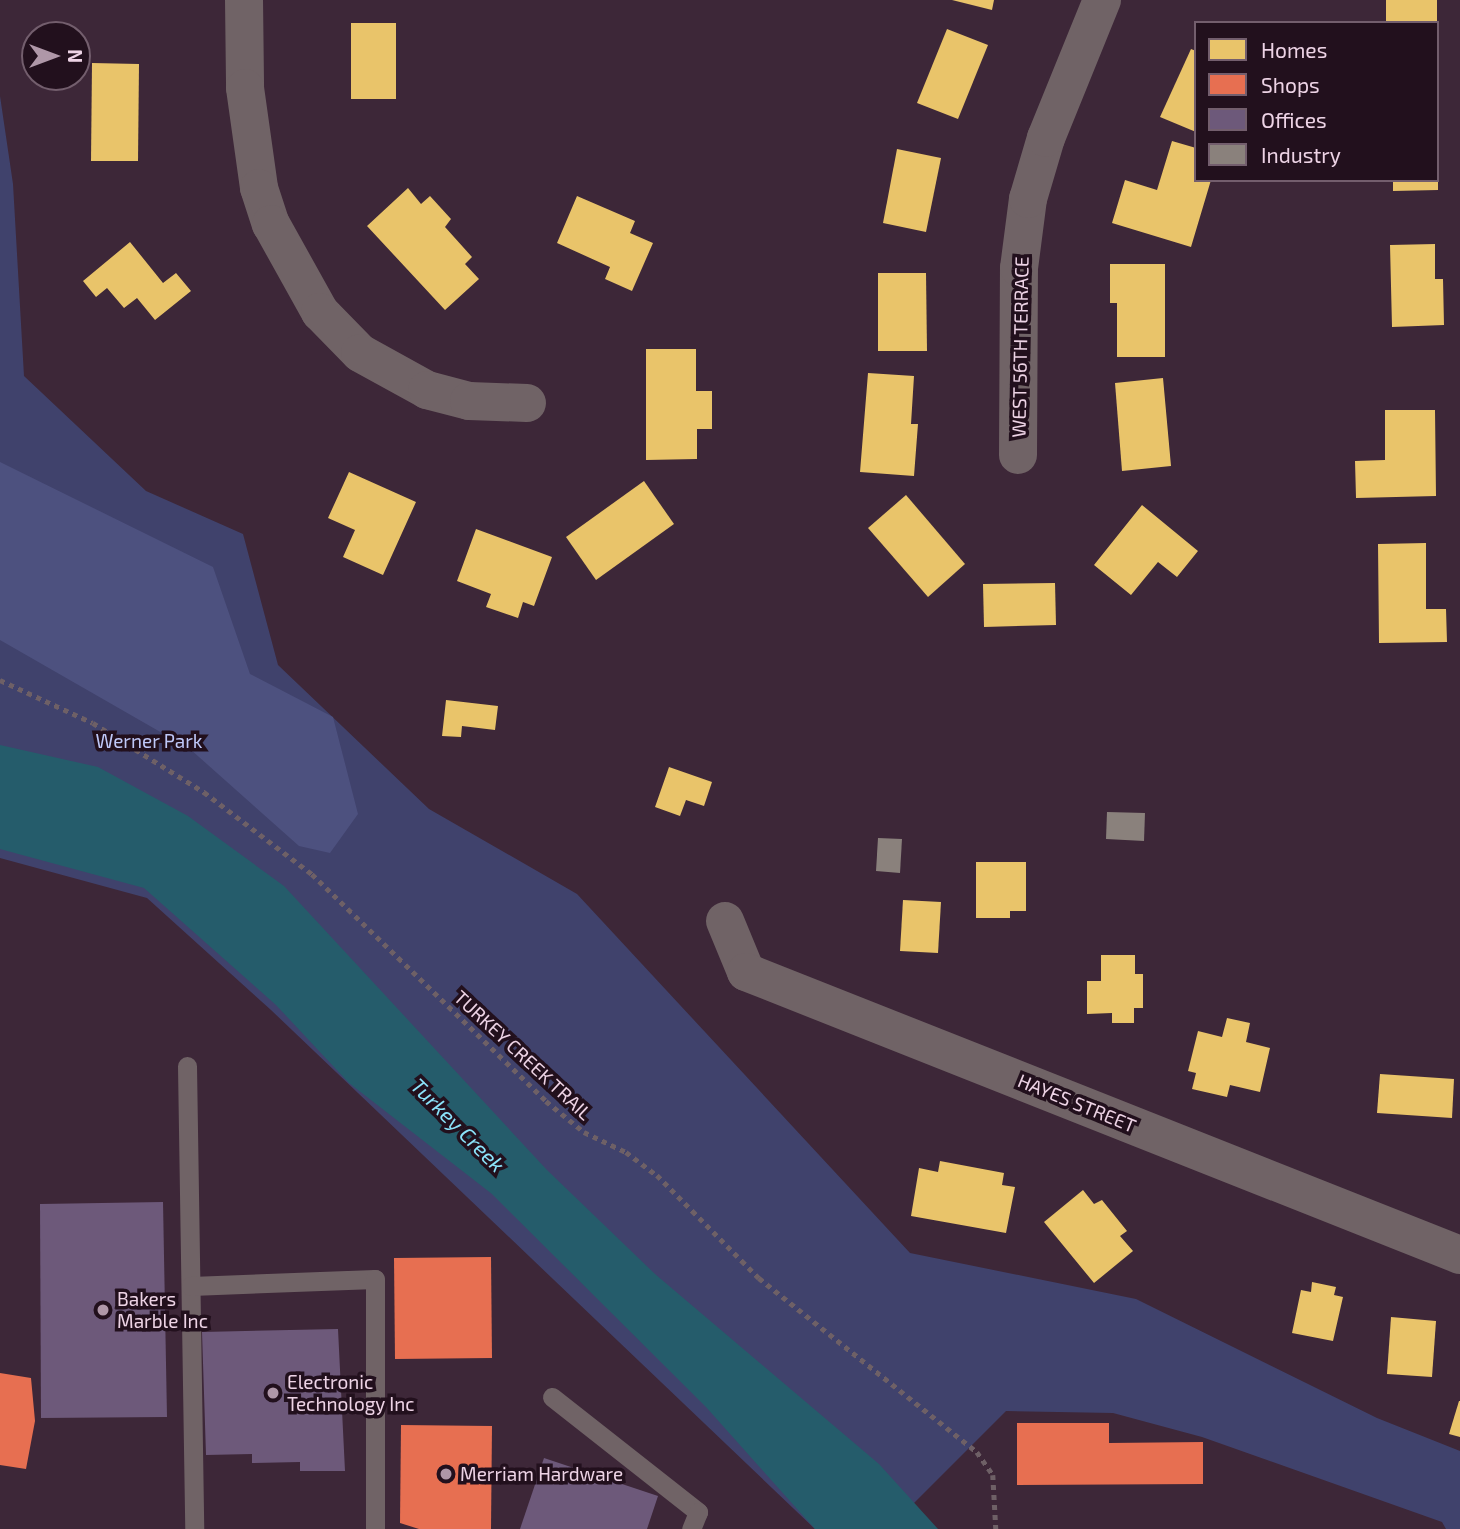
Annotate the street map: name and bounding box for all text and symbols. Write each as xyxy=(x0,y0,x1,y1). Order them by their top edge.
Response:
north arrow xyxy=(21,21,91,91)
legend xyxy=(1194,21,1439,182)
text: Homes xyxy=(1261,37,1327,62)
text: N xyxy=(64,49,87,63)
text: Shops xyxy=(1261,72,1320,97)
text: Offices xyxy=(1261,107,1327,132)
text: Industry xyxy=(1261,142,1341,167)
street label: WEST 56TH TERRACE xyxy=(1007,256,1033,438)
park label: Werner Park xyxy=(95,730,203,752)
street label: TURKEY CREEK TRAIL xyxy=(449,985,597,1125)
street label: HAYES STREET xyxy=(1015,1069,1139,1137)
water label: Turkey Creek xyxy=(406,1073,510,1177)
place label: Bakers Marble Inc xyxy=(117,1288,208,1332)
marker: Bakers Marble Inc xyxy=(95,1302,111,1318)
place label: Electronic Technology Inc xyxy=(287,1371,415,1415)
marker: Electronic Technology Inc xyxy=(265,1385,281,1401)
place label: Merriam Hardware xyxy=(460,1463,623,1485)
marker: Merriam Hardware xyxy=(438,1466,454,1482)

